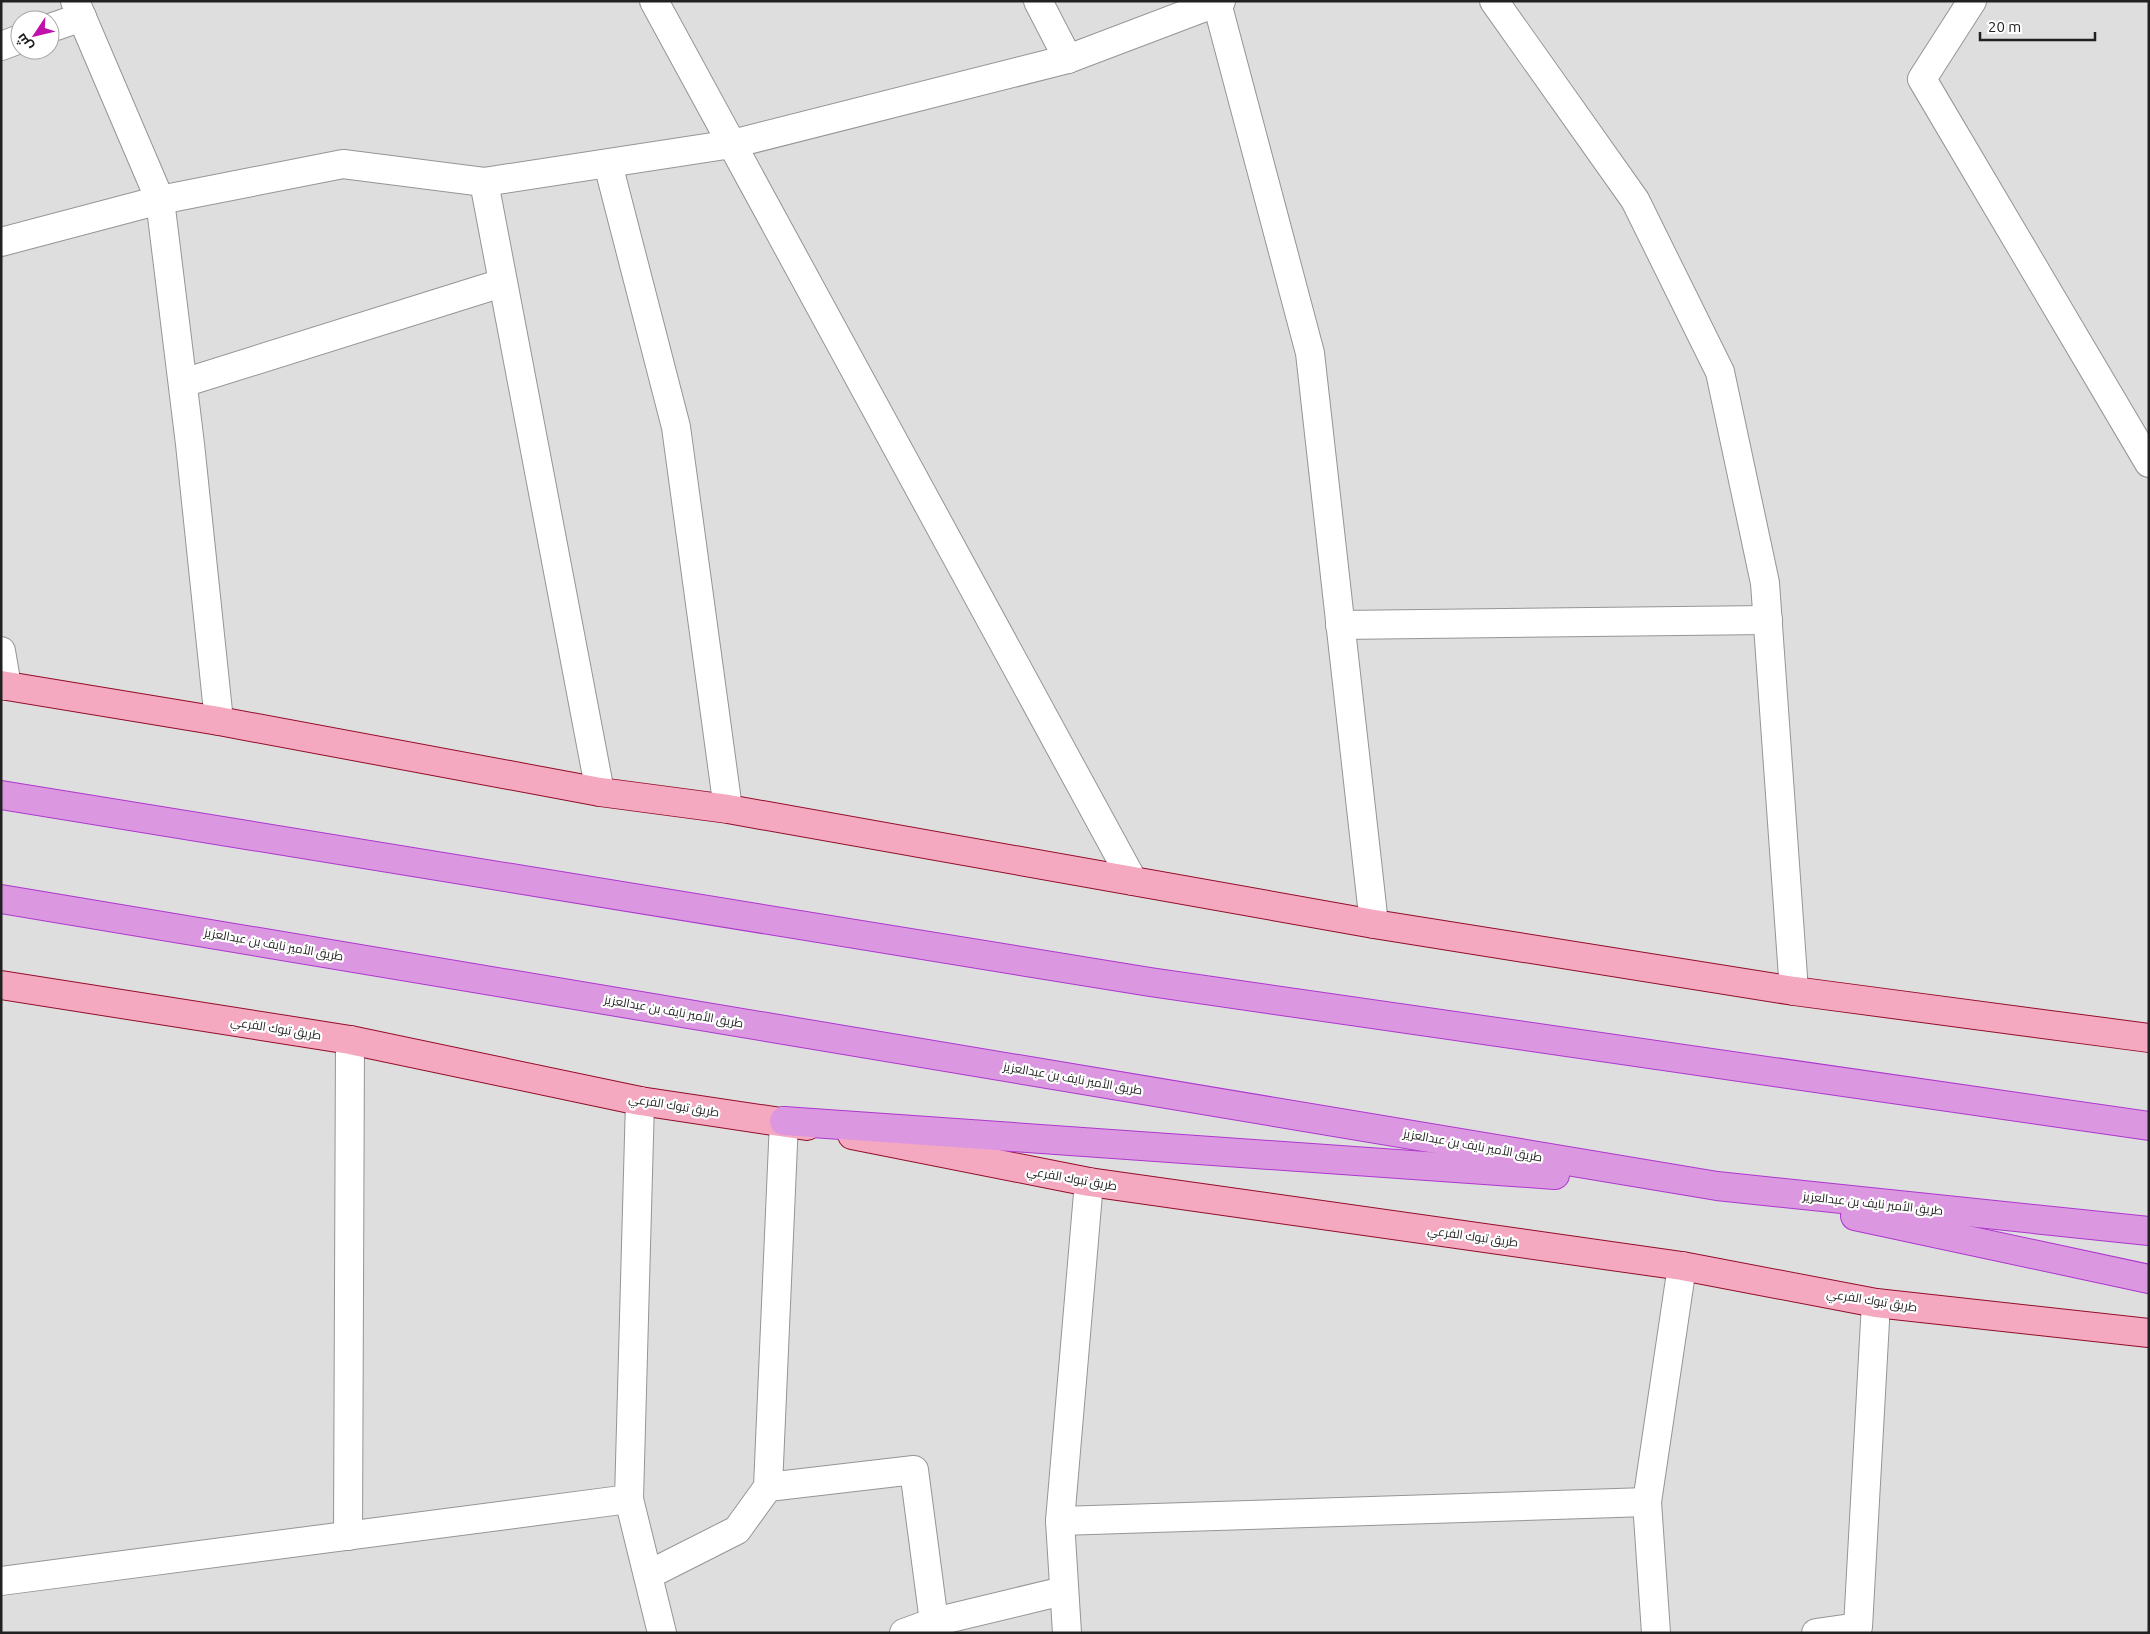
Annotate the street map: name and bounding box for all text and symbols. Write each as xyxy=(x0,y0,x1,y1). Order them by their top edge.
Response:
north arrow xyxy=(10,10,60,60)
scale bar xyxy=(1980,10,2095,42)
text: 20 m xyxy=(1988,18,2021,35)
text: ش xyxy=(13,30,37,54)
street label: طريق الأمير نايف بن عبدالعزيز xyxy=(202,925,345,964)
street label: طريق الأمير نايف بن عبدالعزيز xyxy=(602,992,745,1031)
street label: طريق تبوك الفرعي xyxy=(229,1014,322,1046)
street label: طريق الأمير نايف بن عبدالعزيز xyxy=(1001,1059,1144,1098)
street label: طريق تبوك الفرعي xyxy=(627,1091,720,1123)
street label: طريق الأمير نايف بن عبدالعزيز xyxy=(1401,1126,1544,1165)
street label: طريق تبوك الفرعي xyxy=(1025,1164,1118,1196)
street label: طريق الأمير نايف بن عبدالعزيز xyxy=(1801,1189,1944,1218)
street label: طريق تبوك الفرعي xyxy=(1426,1223,1519,1253)
street label: طريق تبوك الفرعي xyxy=(1825,1286,1918,1318)

